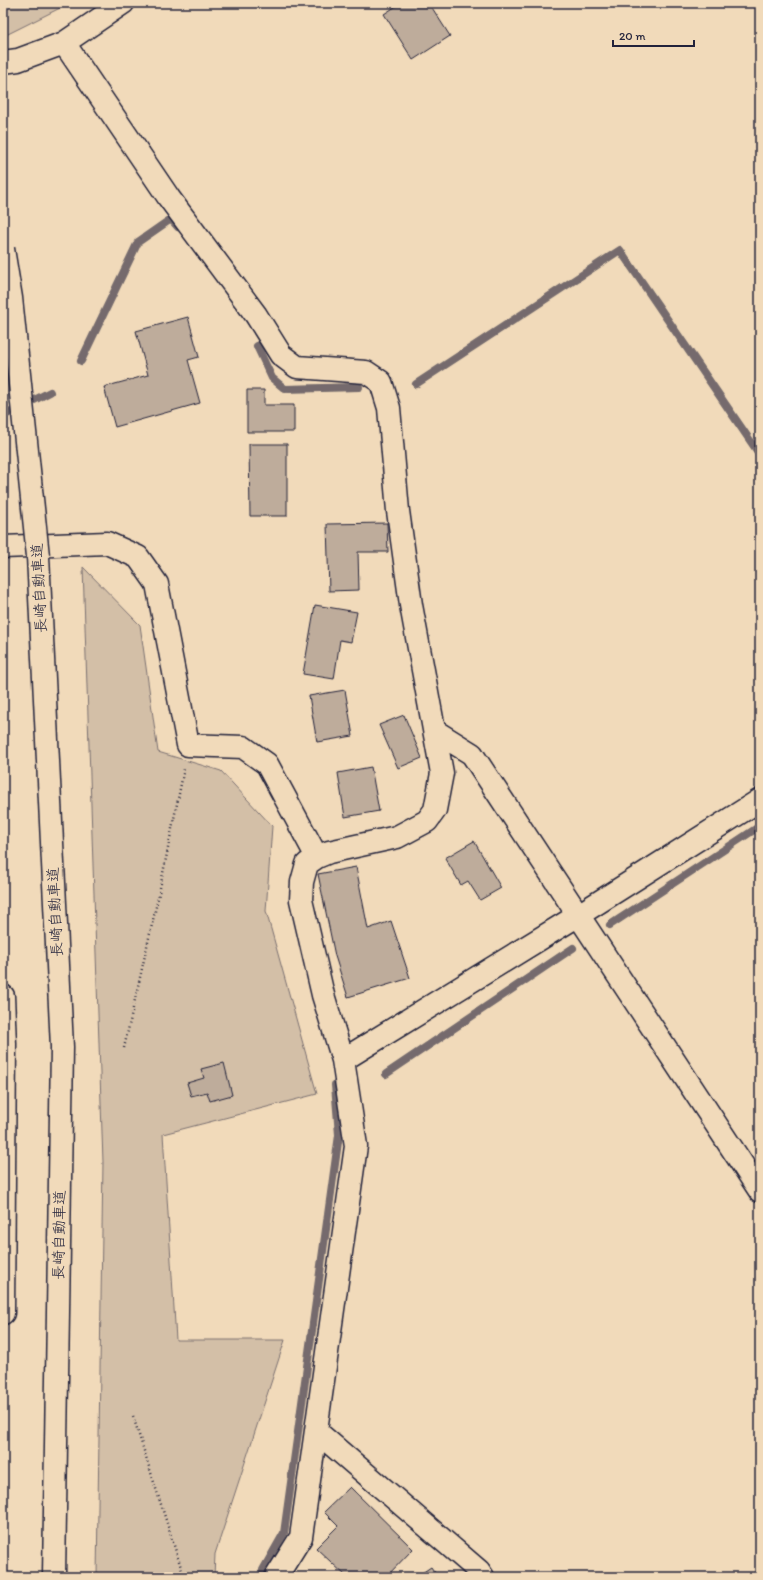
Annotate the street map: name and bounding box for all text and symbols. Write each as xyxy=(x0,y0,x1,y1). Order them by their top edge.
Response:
scale bar xyxy=(613,22,694,48)
text: 20 m xyxy=(619,29,646,43)
street label: 長崎自動車道 xyxy=(28,543,50,633)
street label: 長崎自動車道 xyxy=(44,867,66,957)
street label: 長崎自動車道 xyxy=(49,1190,69,1280)

